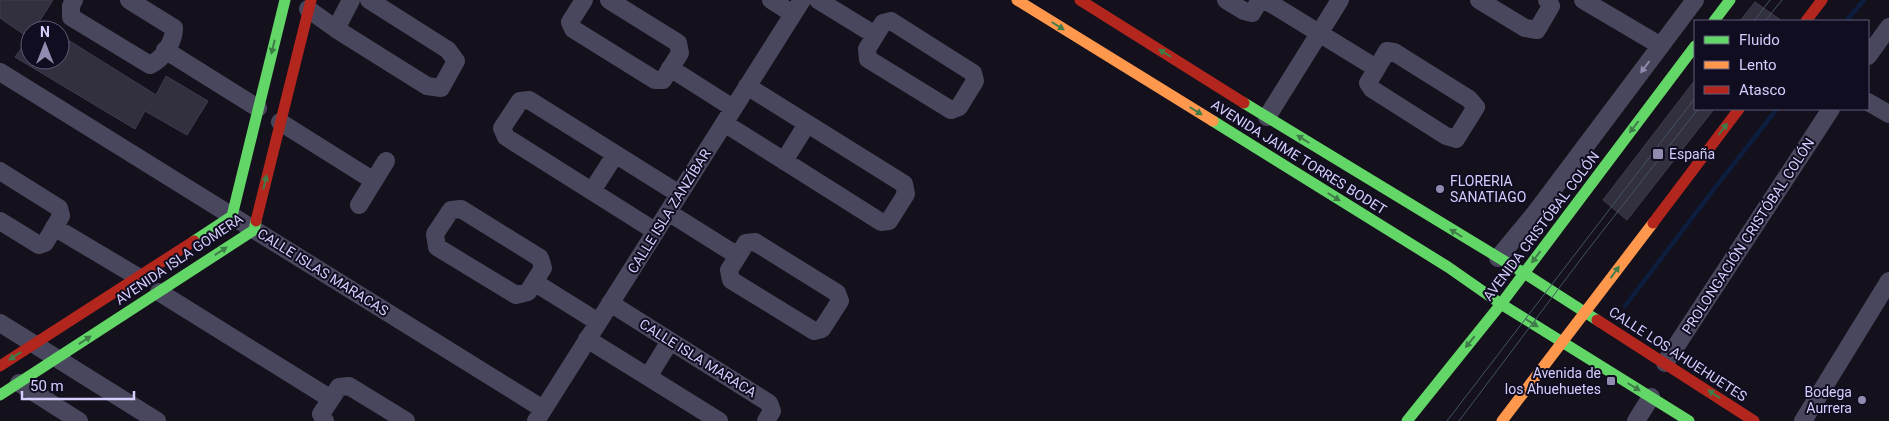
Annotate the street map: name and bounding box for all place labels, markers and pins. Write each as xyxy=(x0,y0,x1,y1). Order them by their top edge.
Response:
place label: España xyxy=(1669,146,1715,162)
marker: España xyxy=(1651,147,1665,161)
place label: FLORERIA SANATIAGO xyxy=(1450,173,1526,205)
marker: FLORERIA SANATIAGO xyxy=(1434,183,1446,195)
place label: Avenida de los Ahuehuetes xyxy=(1505,365,1601,397)
marker: Avenida de los Ahuehuetes xyxy=(1605,375,1617,387)
place label: Bodega Aurrera xyxy=(1804,384,1852,416)
marker: Bodega Aurrera xyxy=(1856,394,1868,406)

